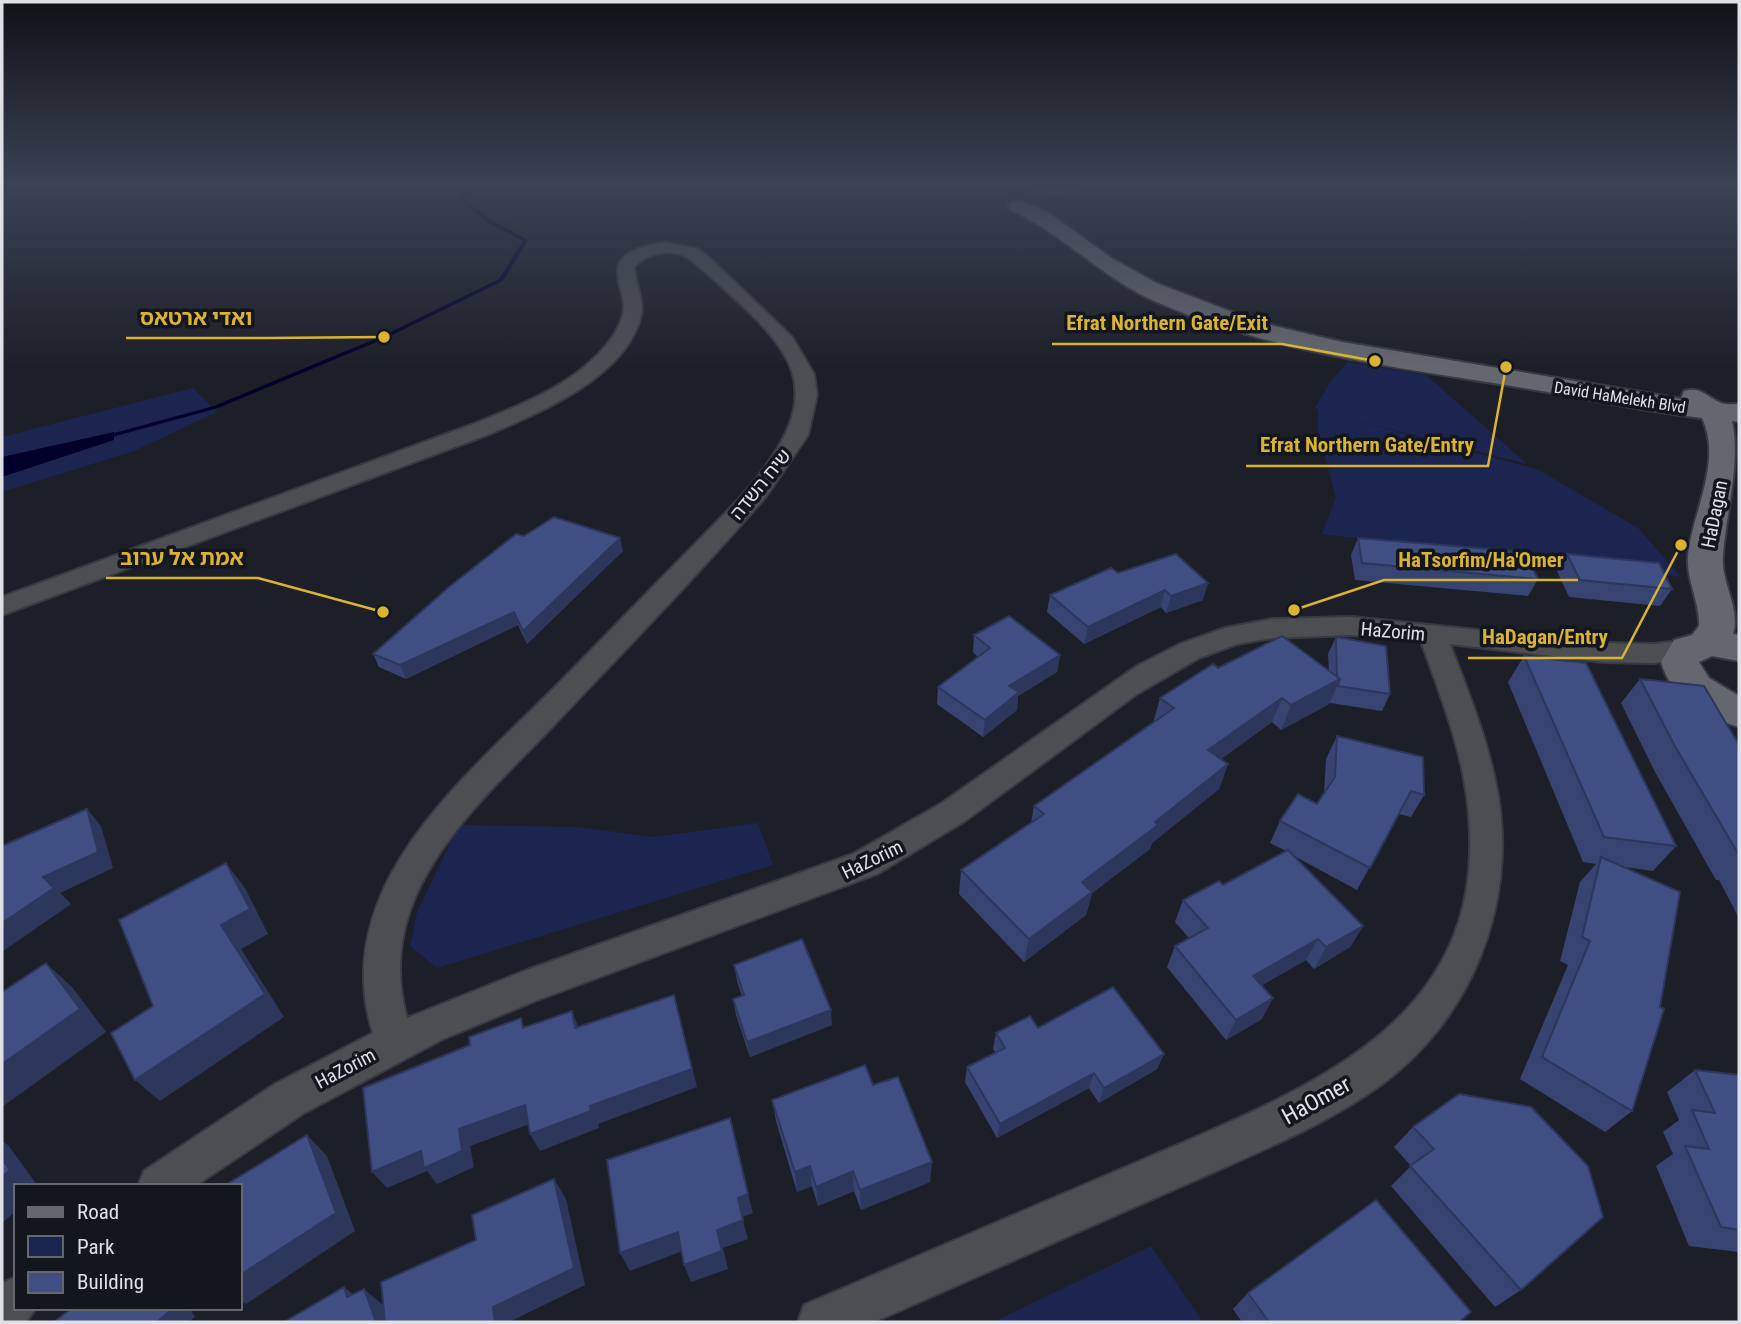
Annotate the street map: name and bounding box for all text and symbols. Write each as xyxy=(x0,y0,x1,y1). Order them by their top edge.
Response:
callout: ואדי ארטאס xyxy=(126,296,267,338)
callout: Efrat Northern Gate/Exit xyxy=(1052,302,1282,344)
text: ואדי ארטאס xyxy=(140,306,252,330)
text: Efrat Northern Gate/Exit xyxy=(1066,311,1268,335)
street label: David HaMelekh Blvd xyxy=(1553,378,1687,417)
callout: Efrat Northern Gate/Entry xyxy=(1246,424,1488,466)
text: Efrat Northern Gate/Entry xyxy=(1260,433,1475,457)
street label: שיח השדה xyxy=(725,444,796,524)
street label: HaDagan xyxy=(1697,478,1732,550)
callout: אמת אל ערוב xyxy=(106,536,258,578)
callout: HaTsorfim/Ha'Omer xyxy=(1384,538,1578,580)
text: אמת אל ערוב xyxy=(120,546,244,570)
text: HaTsorfim/Ha'Omer xyxy=(1398,548,1564,572)
callout: HaDagan/Entry xyxy=(1468,616,1622,658)
street label: HaZorim xyxy=(1360,617,1426,646)
text: HaDagan/Entry xyxy=(1482,625,1609,649)
street label: HaZorim xyxy=(838,835,906,884)
street label: HaZorim xyxy=(311,1043,379,1094)
street label: HaOmer xyxy=(1277,1071,1355,1130)
legend xyxy=(14,1184,242,1310)
text: Road xyxy=(77,1200,119,1224)
text: Park xyxy=(77,1235,115,1259)
text: Building xyxy=(77,1270,144,1294)

